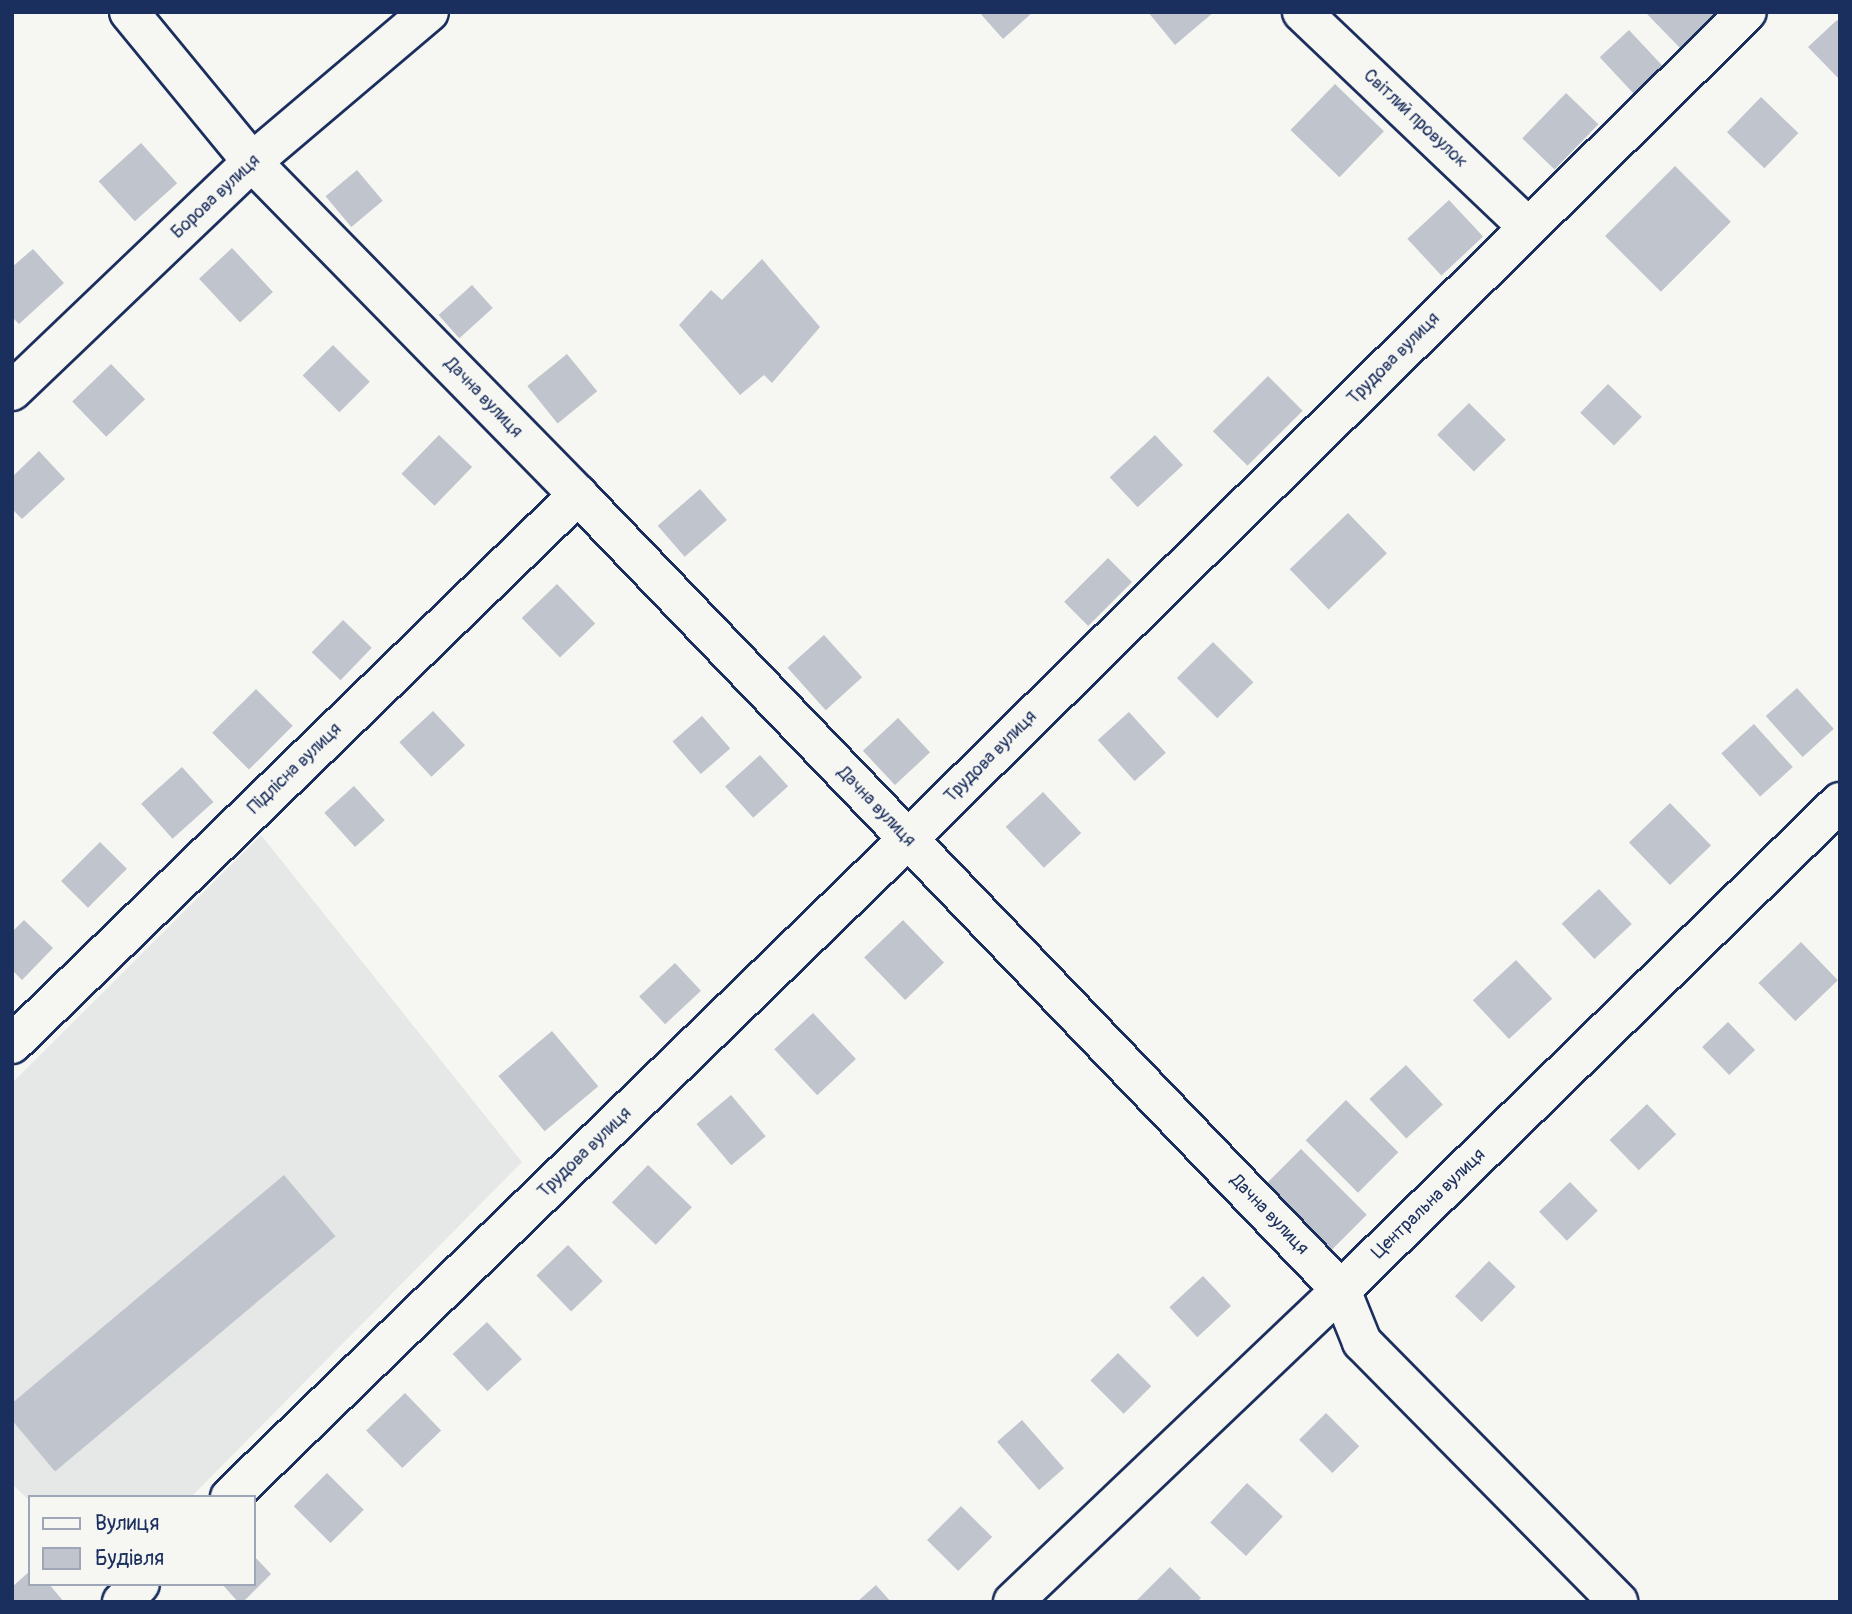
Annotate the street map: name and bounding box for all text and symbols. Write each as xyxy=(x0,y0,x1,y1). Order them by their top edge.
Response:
street label: Світлий провулок xyxy=(1358,65,1472,173)
street label: Борова вулиця xyxy=(167,150,265,244)
street label: Трудова вулиця xyxy=(1343,308,1445,410)
street label: Дачна вулиця xyxy=(439,353,527,443)
street label: Трудова вулиця xyxy=(940,706,1042,808)
street label: Підлісна вулиця xyxy=(244,719,346,819)
street label: Дачна вулиця xyxy=(832,762,920,852)
street label: Трудова вулиця xyxy=(534,1103,636,1203)
street label: Центральна вулиця xyxy=(1368,1144,1490,1264)
street label: Дачна вулиця xyxy=(1225,1170,1313,1260)
legend xyxy=(28,1495,256,1586)
text: Вулиця xyxy=(95,1510,159,1537)
text: Будівля xyxy=(95,1545,164,1572)

